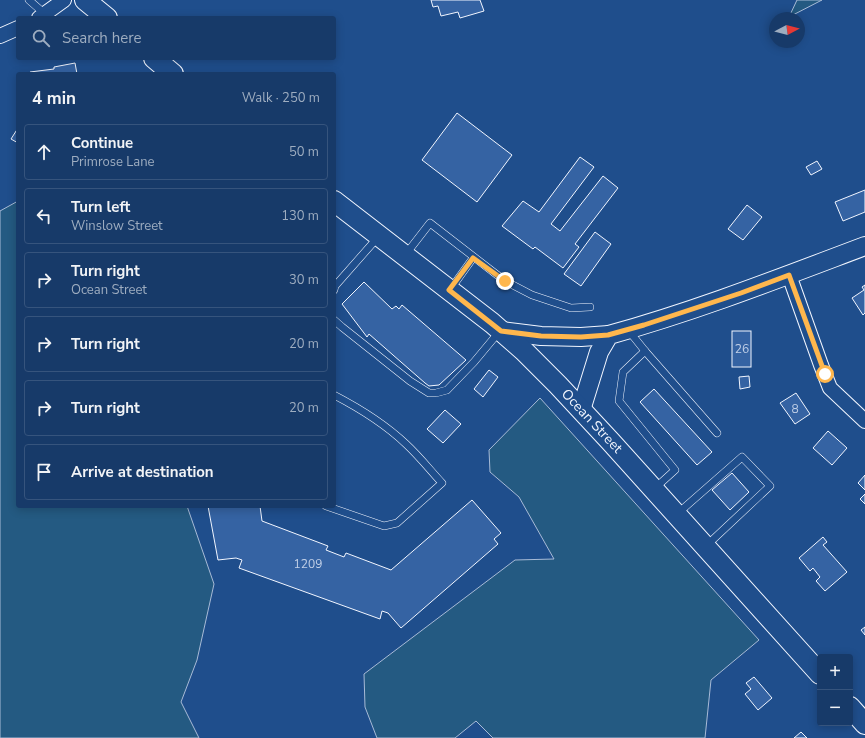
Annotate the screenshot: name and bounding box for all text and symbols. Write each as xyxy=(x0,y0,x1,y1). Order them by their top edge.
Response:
north arrow xyxy=(769,12,805,48)
search box xyxy=(16,16,336,60)
icon: search xyxy=(30,27,52,49)
text: Search here xyxy=(62,28,142,48)
text: 4 min xyxy=(32,87,76,110)
text: Walk · 250 m xyxy=(242,89,320,107)
text: Continue xyxy=(71,133,133,153)
icon: ahead xyxy=(33,141,55,163)
text: 50 m xyxy=(289,143,319,161)
text: Primrose Lane xyxy=(71,153,154,171)
text: Turn left xyxy=(71,197,130,217)
icon: left xyxy=(33,205,55,227)
text: 130 m xyxy=(281,207,319,225)
text: Winslow Street xyxy=(71,217,163,235)
text: Turn right xyxy=(71,261,140,281)
icon: right xyxy=(33,269,55,291)
text: 30 m xyxy=(289,271,319,289)
route end xyxy=(496,272,514,290)
text: Ocean Street xyxy=(71,281,147,299)
icon: right xyxy=(33,333,55,355)
text: Turn right xyxy=(71,334,140,354)
text: 20 m xyxy=(289,335,319,353)
house number: 26 xyxy=(735,341,749,357)
route start xyxy=(816,365,834,383)
street label: Ocean Street xyxy=(557,385,627,457)
icon: right xyxy=(33,397,55,419)
text: Turn right xyxy=(71,398,140,418)
text: 20 m xyxy=(289,399,319,417)
house number: 8 xyxy=(791,401,799,417)
icon: arrive xyxy=(33,461,55,483)
text: Arrive at destination xyxy=(71,462,214,482)
house number: 1209 xyxy=(294,556,322,572)
map controls xyxy=(817,654,853,726)
button: + xyxy=(817,654,853,690)
button: − xyxy=(817,690,853,726)

